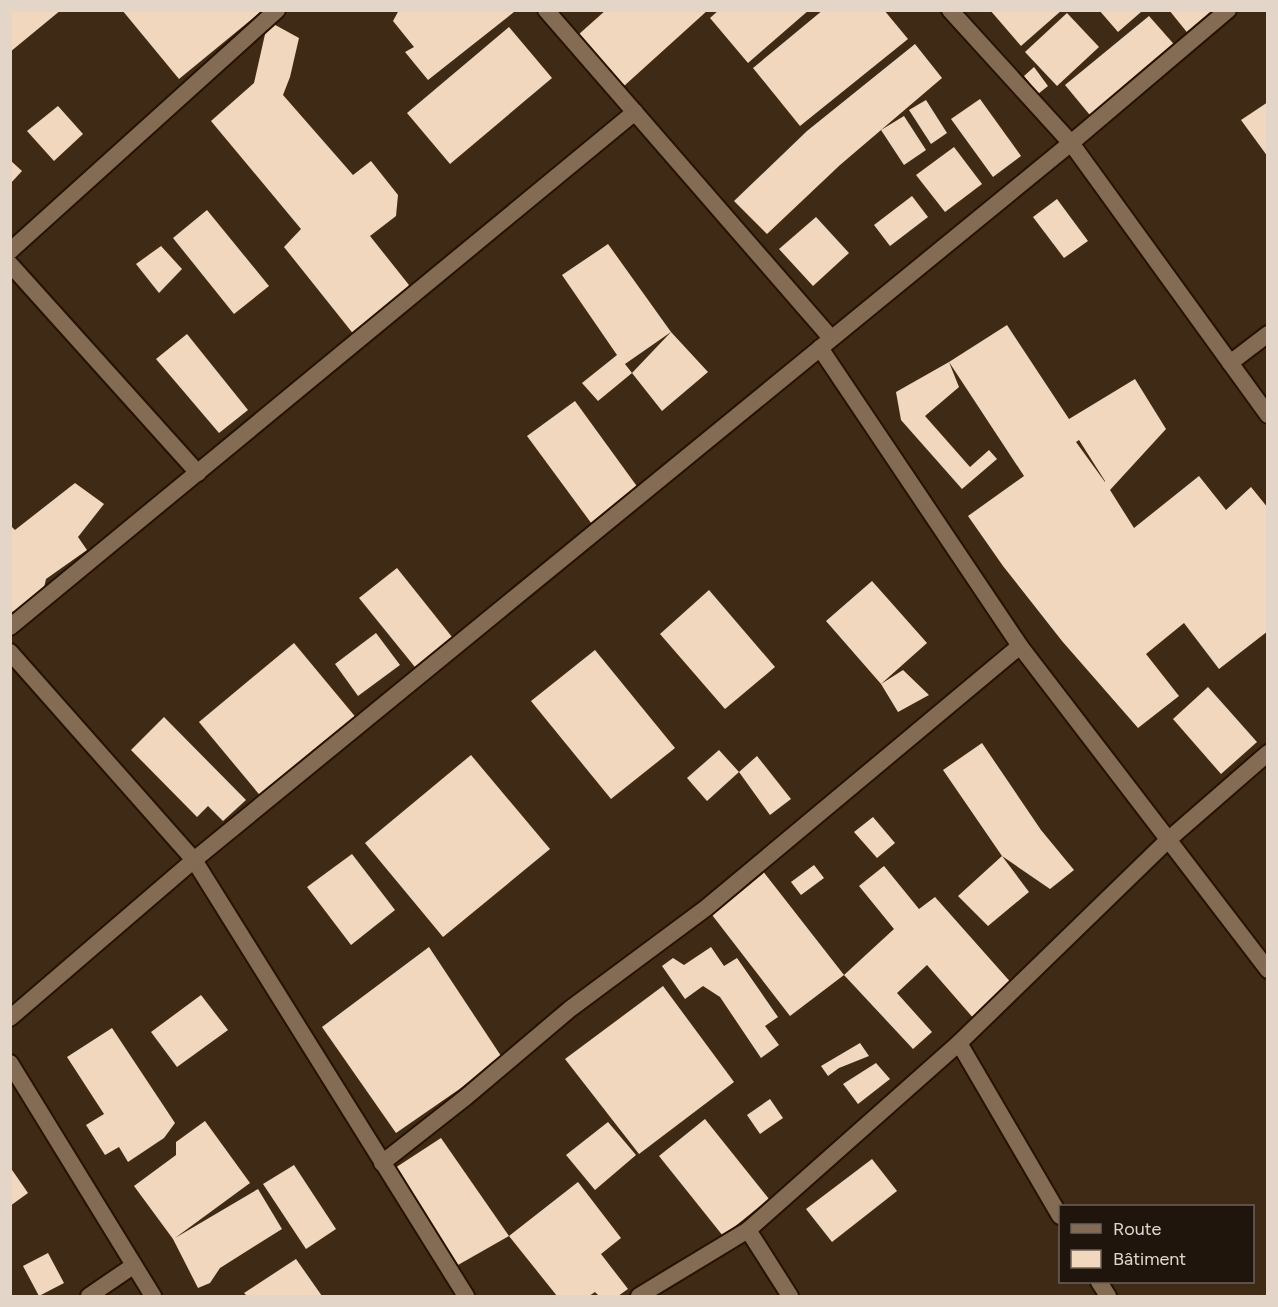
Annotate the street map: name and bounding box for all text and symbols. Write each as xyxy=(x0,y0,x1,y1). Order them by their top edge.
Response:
legend xyxy=(1059,1205,1254,1283)
text: Route xyxy=(1113,1218,1162,1240)
text: Bâtiment xyxy=(1113,1248,1186,1270)

